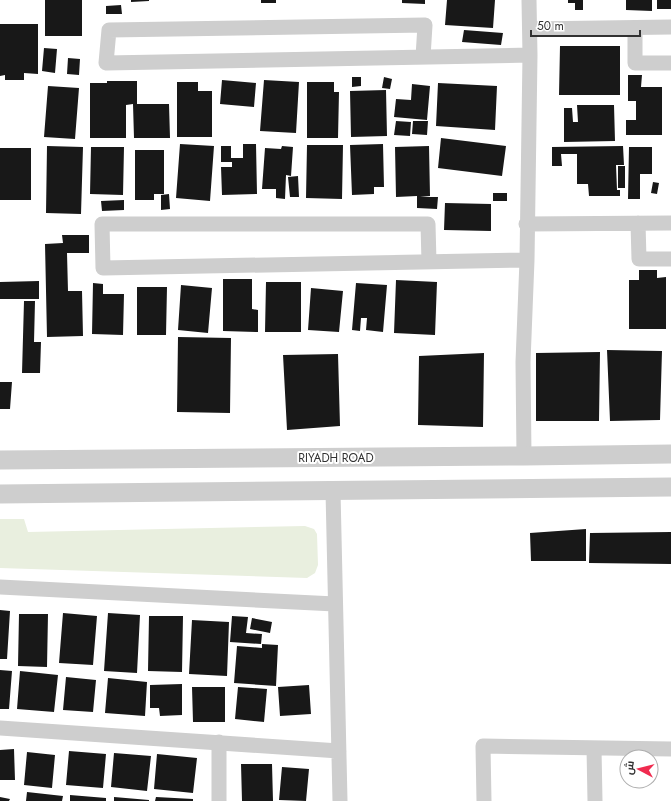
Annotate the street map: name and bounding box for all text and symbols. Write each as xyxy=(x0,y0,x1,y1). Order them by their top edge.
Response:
scale bar xyxy=(531,12,640,38)
text: 50 m xyxy=(537,17,564,35)
street label: RIYADH ROAD xyxy=(298,449,374,467)
north arrow xyxy=(619,749,659,789)
text: ش xyxy=(620,760,638,776)

